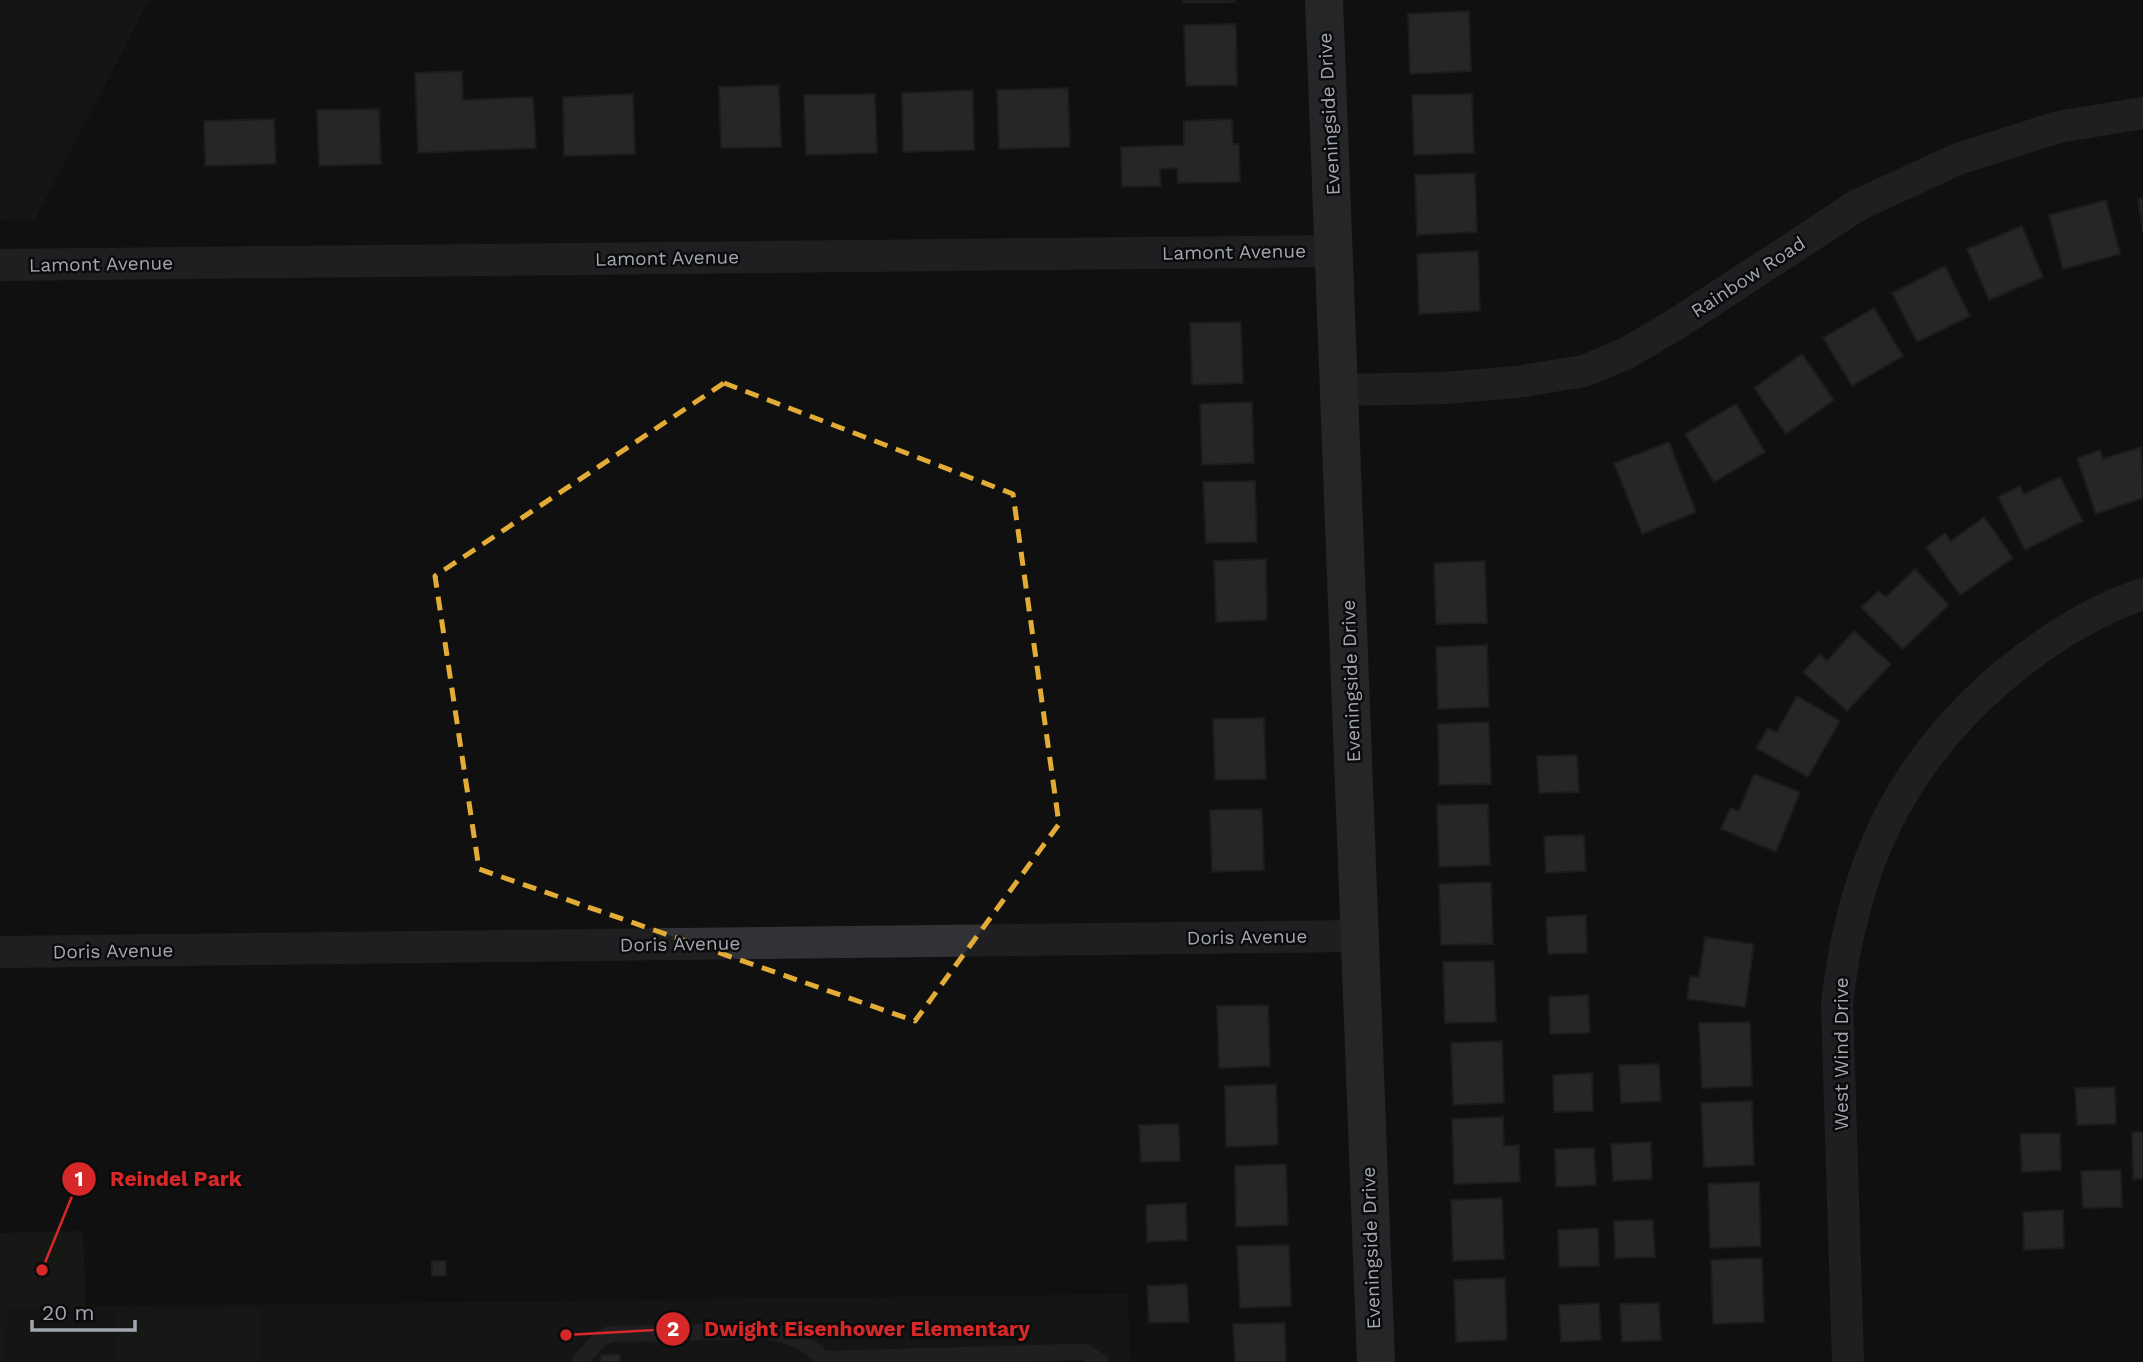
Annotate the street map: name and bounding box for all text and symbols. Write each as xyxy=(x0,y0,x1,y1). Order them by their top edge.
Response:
street label: Eveningside Drive xyxy=(1313,32,1345,196)
street label: Rainbow Road xyxy=(1687,232,1809,322)
street label: Lamont Avenue xyxy=(1162,239,1306,265)
street label: Lamont Avenue xyxy=(595,245,739,271)
street label: Lamont Avenue xyxy=(29,251,173,277)
street label: Eveningside Drive xyxy=(1337,599,1365,763)
street label: Doris Avenue xyxy=(1186,924,1308,950)
street label: Doris Avenue xyxy=(619,931,741,957)
street label: Doris Avenue xyxy=(52,938,174,964)
street label: West Wind Drive xyxy=(1830,977,1853,1131)
callout: Reindel Park xyxy=(61,1158,256,1200)
text: 1 xyxy=(74,1166,84,1191)
text: Reindel Park xyxy=(110,1166,243,1191)
street label: Eveningside Drive xyxy=(1357,1166,1385,1330)
scale bar xyxy=(32,1288,135,1332)
text: 20 m xyxy=(42,1300,94,1325)
callout: Dwight Eisenhower Elementary xyxy=(655,1308,1045,1350)
text: 2 xyxy=(667,1316,679,1341)
text: Dwight Eisenhower Elementary xyxy=(704,1316,1030,1341)

